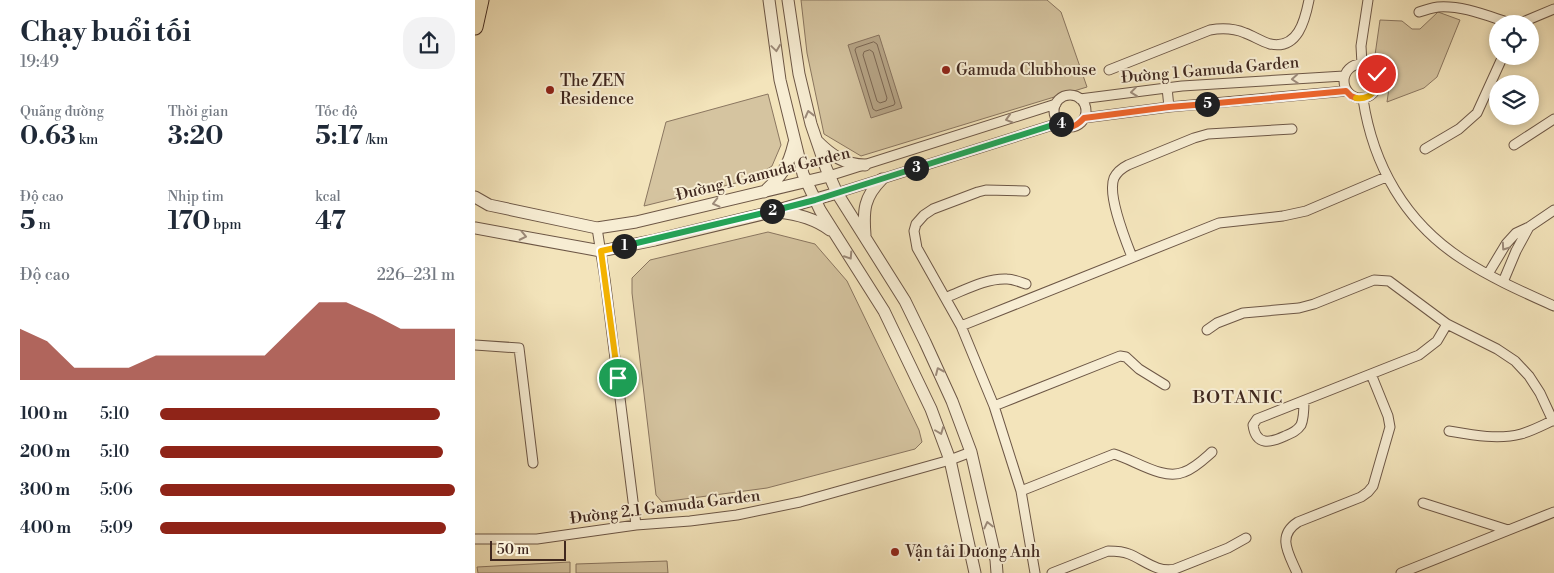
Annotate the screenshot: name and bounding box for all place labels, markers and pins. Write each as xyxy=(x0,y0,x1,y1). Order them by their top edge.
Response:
pin xyxy=(1356,53,1398,95)
place label: Gamuda Clubhouse xyxy=(956,60,1096,80)
marker: Gamuda Clubhouse xyxy=(940,64,952,76)
place label: The ZEN Residence xyxy=(560,71,634,109)
marker: The ZEN Residence xyxy=(544,84,556,96)
pin: 5 xyxy=(1195,92,1219,116)
pin: 4 xyxy=(1049,112,1073,136)
pin: 3 xyxy=(903,156,929,180)
pin: 2 xyxy=(759,198,785,224)
pin: 1 xyxy=(611,234,637,258)
pin xyxy=(597,357,639,399)
place label: Vận tải Dương Anh xyxy=(904,542,1041,562)
marker: Vận tải Dương Anh xyxy=(889,546,901,558)

